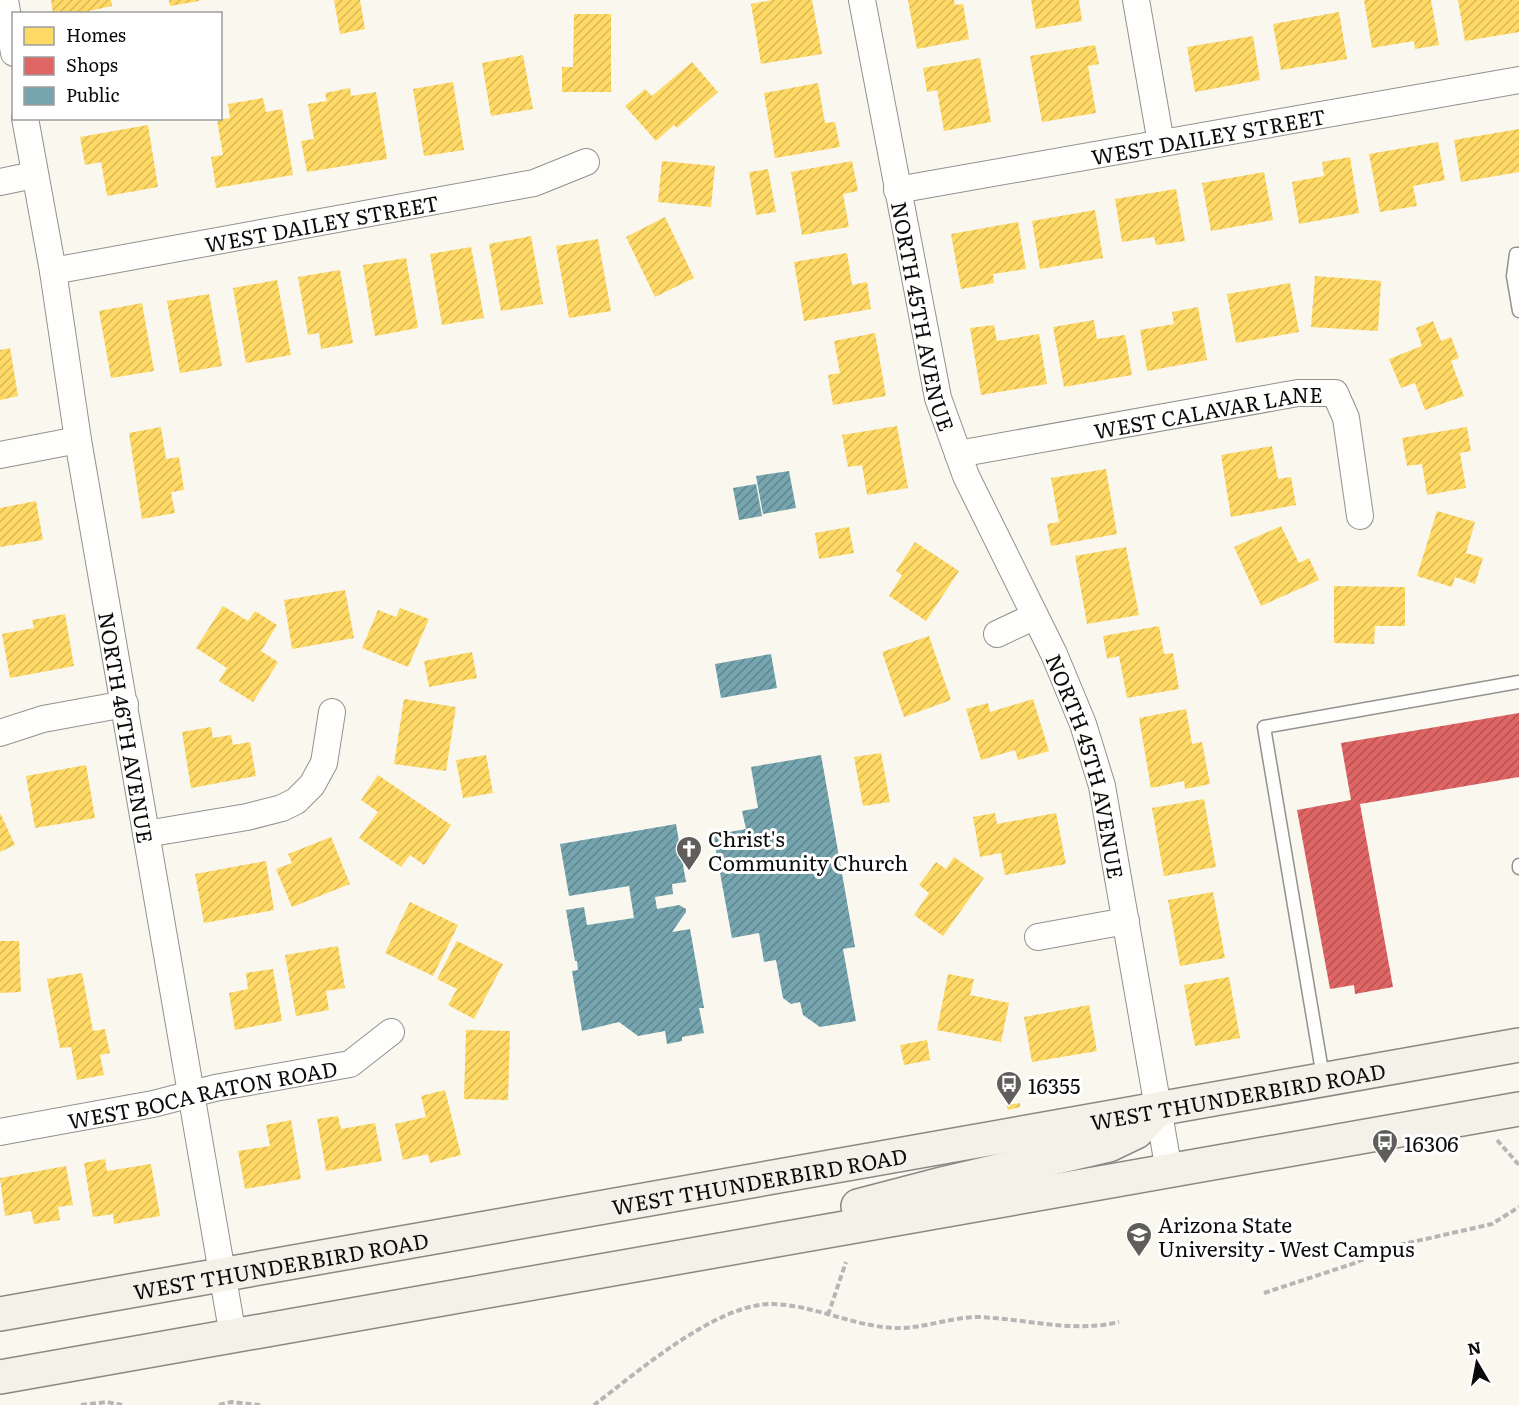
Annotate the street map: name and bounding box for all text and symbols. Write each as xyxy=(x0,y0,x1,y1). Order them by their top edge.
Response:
legend xyxy=(12,12,222,120)
text: Homes xyxy=(66,21,126,48)
text: Shops xyxy=(66,51,118,78)
text: Public xyxy=(66,81,120,108)
street label: WEST DAILEY STREET xyxy=(1089,99,1328,171)
street label: WEST DAILEY STREET xyxy=(202,185,441,258)
street label: NORTH 45TH AVENUE xyxy=(885,199,964,435)
street label: WEST CALAVAR LANE xyxy=(1091,378,1323,445)
street label: NORTH 46TH AVENUE xyxy=(92,609,163,845)
street label: NORTH 45TH AVENUE xyxy=(1040,649,1133,881)
place label: Christ's Community Church xyxy=(708,822,908,877)
church icon: Christ's Community Church xyxy=(674,834,704,872)
street label: WEST BOCA RATON ROAD xyxy=(65,1051,339,1135)
street label: WEST THUNDERBIRD ROAD xyxy=(1088,1053,1388,1136)
bus stop icon: 16355 xyxy=(994,1069,1024,1107)
place label: 16355 xyxy=(1028,1069,1080,1100)
bus stop icon: 16306 xyxy=(1370,1127,1400,1165)
place label: 16306 xyxy=(1404,1127,1459,1158)
street label: WEST THUNDERBIRD ROAD xyxy=(609,1138,909,1221)
place label: Arizona State University - West Campus xyxy=(1158,1208,1415,1263)
school or university icon: Arizona State University - West Campus xyxy=(1124,1220,1154,1258)
street label: WEST THUNDERBIRD ROAD xyxy=(130,1223,431,1306)
north arrow xyxy=(1447,1333,1507,1393)
text: N xyxy=(1466,1334,1483,1360)

